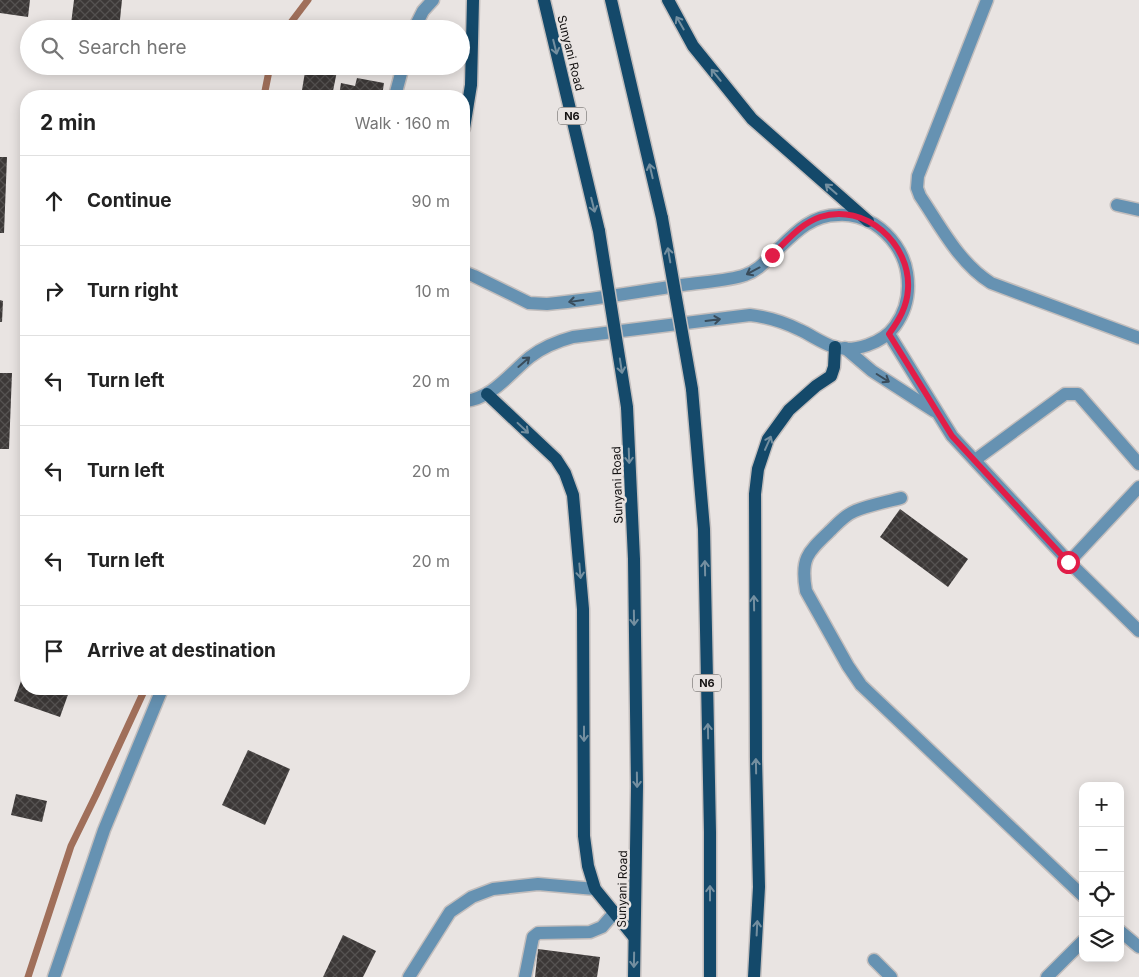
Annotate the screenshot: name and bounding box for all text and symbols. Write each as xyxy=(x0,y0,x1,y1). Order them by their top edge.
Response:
street label: Sunyani Road xyxy=(554,14,588,92)
one-way arrow xyxy=(674,17,684,31)
search box xyxy=(20,20,470,75)
icon: search xyxy=(38,34,66,62)
text: Search here xyxy=(78,36,187,59)
one-way arrow xyxy=(551,39,560,55)
one-way arrow xyxy=(711,69,722,82)
road number: N6 xyxy=(558,108,586,124)
text: 2 min xyxy=(40,110,96,135)
text: Walk · 160 m xyxy=(355,113,450,133)
one-way arrow xyxy=(646,163,655,179)
one-way arrow xyxy=(825,183,838,194)
icon: ahead xyxy=(40,187,68,215)
text: Continue xyxy=(87,189,172,212)
text: 90 m xyxy=(411,191,450,211)
one-way arrow xyxy=(589,197,598,213)
route end xyxy=(761,244,784,267)
one-way arrow xyxy=(663,248,673,264)
one-way arrow xyxy=(745,266,760,276)
icon: right xyxy=(40,277,68,305)
text: Turn right xyxy=(87,279,178,302)
text: 10 m xyxy=(415,281,450,301)
one-way arrow xyxy=(568,296,584,306)
one-way arrow xyxy=(705,315,721,325)
one-way arrow xyxy=(517,357,530,368)
one-way arrow xyxy=(616,357,626,373)
icon: left xyxy=(40,367,68,395)
text: Turn left xyxy=(87,369,165,392)
text: 20 m xyxy=(412,371,450,391)
one-way arrow xyxy=(876,374,890,384)
one-way arrow xyxy=(516,422,529,434)
one-way arrow xyxy=(763,436,773,451)
street label: Sunyani Road xyxy=(608,446,626,524)
one-way arrow xyxy=(625,447,634,463)
icon: left xyxy=(40,457,68,485)
text: Turn left xyxy=(87,459,165,482)
text: 20 m xyxy=(412,461,450,481)
icon: left xyxy=(40,547,68,575)
text: Turn left xyxy=(87,549,165,572)
text: 20 m xyxy=(412,551,450,571)
route start xyxy=(1057,551,1080,574)
one-way arrow xyxy=(700,561,709,577)
one-way arrow xyxy=(575,563,585,579)
one-way arrow xyxy=(749,596,759,612)
one-way arrow xyxy=(629,610,639,626)
icon: arrive xyxy=(40,637,68,665)
text: Arrive at destination xyxy=(87,639,276,662)
road number: N6 xyxy=(693,674,721,691)
one-way arrow xyxy=(703,723,713,740)
one-way arrow xyxy=(579,725,589,741)
one-way arrow xyxy=(751,758,761,774)
one-way arrow xyxy=(632,772,642,788)
map controls xyxy=(1079,782,1124,962)
button: + xyxy=(1079,782,1124,827)
button: − xyxy=(1079,827,1124,872)
street label: Sunyani Road xyxy=(614,850,630,928)
button: locate xyxy=(1079,872,1124,917)
one-way arrow xyxy=(705,886,715,902)
button: layers xyxy=(1079,917,1124,962)
one-way arrow xyxy=(752,921,761,937)
one-way arrow xyxy=(629,952,639,968)

